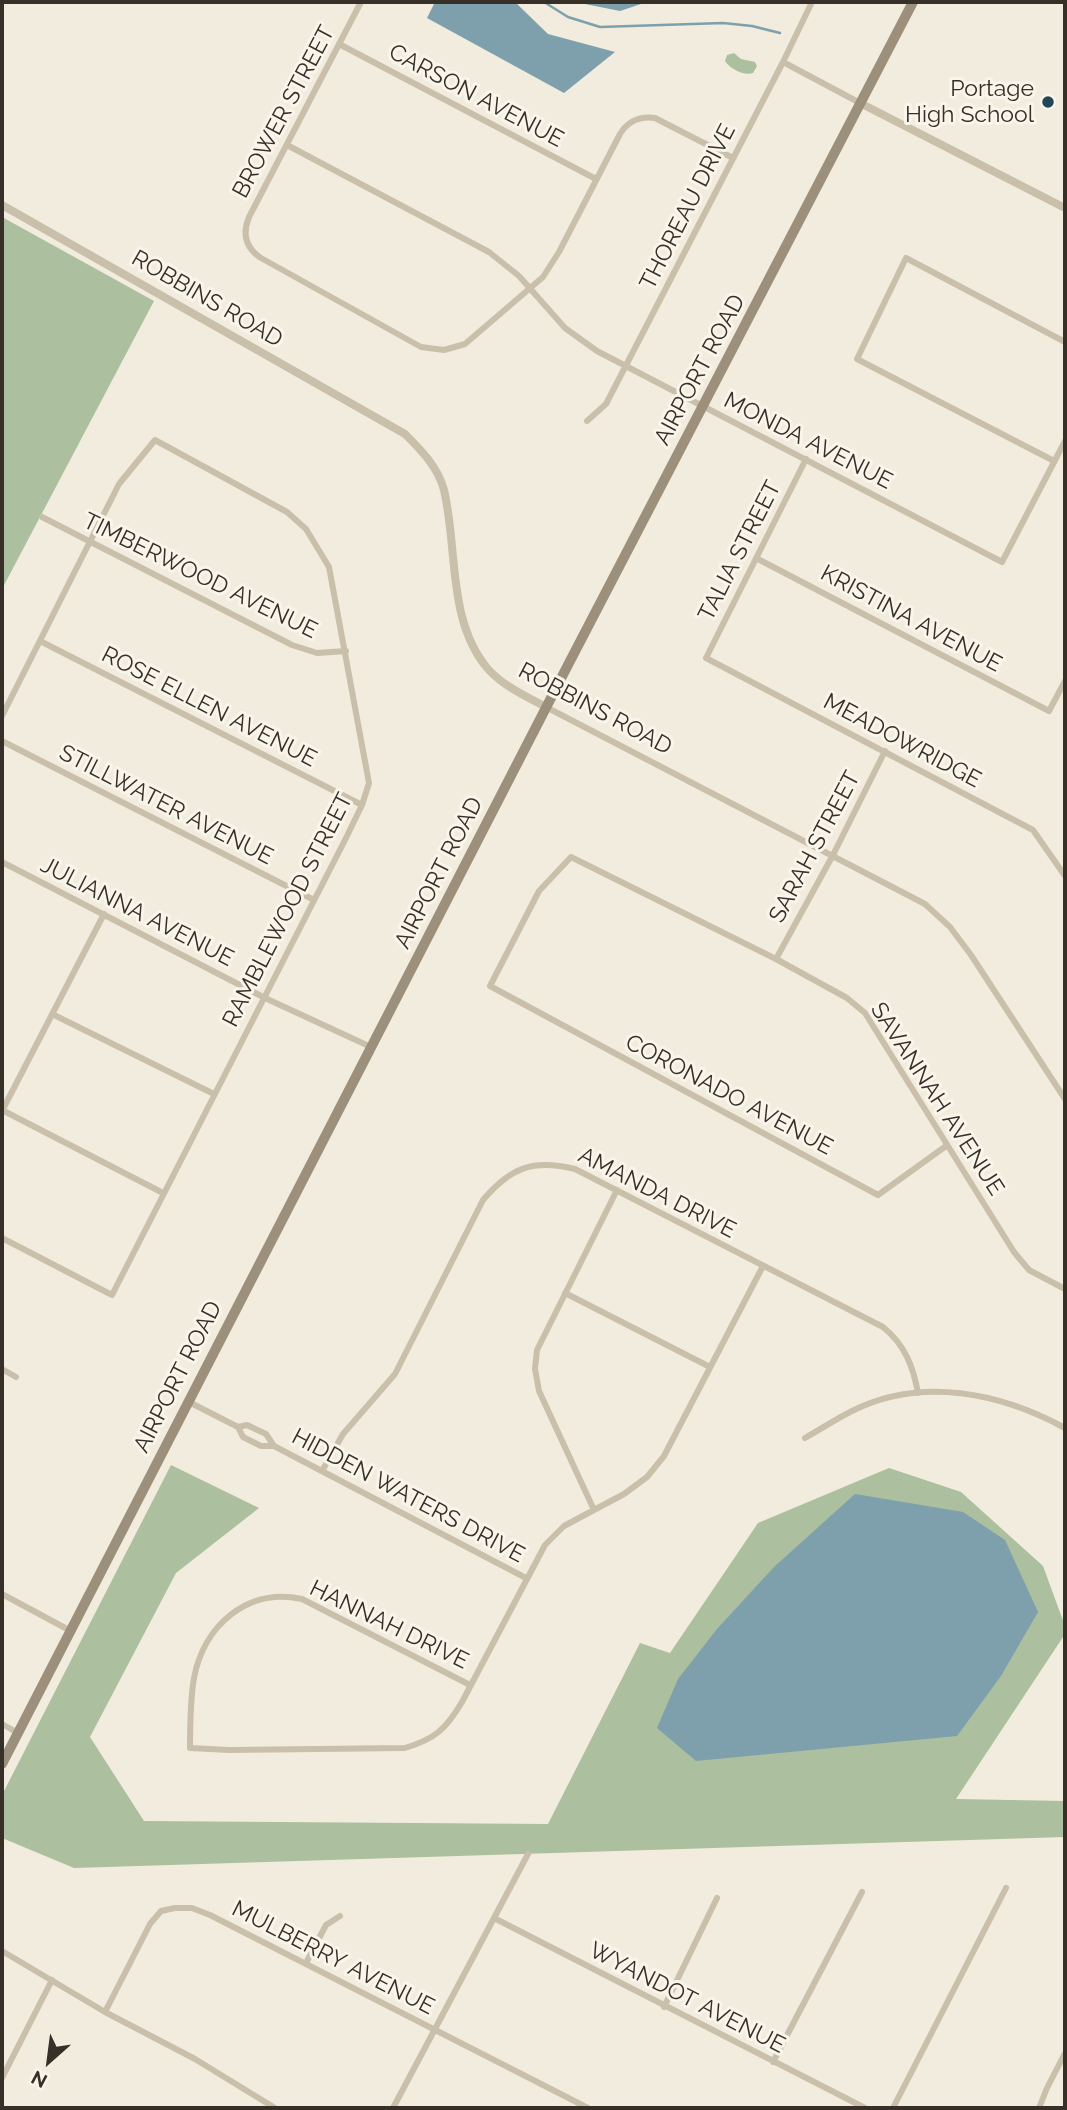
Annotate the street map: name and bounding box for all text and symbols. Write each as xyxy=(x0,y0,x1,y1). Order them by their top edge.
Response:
street label: BROWER STREET xyxy=(227,21,341,203)
street label: CARSON AVENUE xyxy=(384,38,568,154)
place label: Portage High School xyxy=(905,75,1034,129)
marker: Portage High School xyxy=(1040,94,1056,110)
street label: THOREAU DRIVE xyxy=(634,120,742,294)
street label: ROBBINS ROAD xyxy=(127,245,287,353)
street label: AIRPORT ROAD xyxy=(649,290,751,450)
street label: MONDA AVENUE xyxy=(719,387,897,495)
street label: TALIA STREET xyxy=(693,476,787,626)
street label: TIMBERWOOD AVENUE xyxy=(78,507,322,645)
street label: KRISTINA AVENUE xyxy=(816,560,1006,678)
street label: ROSE ELLEN AVENUE xyxy=(97,641,321,773)
street label: ROBBINS ROAD xyxy=(514,657,676,761)
street label: MEADOWRIDGE xyxy=(818,688,986,794)
street label: STILLWATER AVENUE xyxy=(54,739,278,871)
street label: SARAH STREET xyxy=(763,767,867,927)
street label: RAMBLEWOOD STREET xyxy=(217,788,359,1032)
street label: AIRPORT ROAD xyxy=(389,793,489,953)
street label: JULIANNA AVENUE xyxy=(36,851,238,973)
street label: SAVANNAH AVENUE xyxy=(864,997,1010,1201)
street label: CORONADO AVENUE xyxy=(621,1029,837,1161)
street label: AMANDA DRIVE xyxy=(574,1141,740,1245)
street label: AIRPORT ROAD xyxy=(128,1297,228,1457)
street label: HIDDEN WATERS DRIVE xyxy=(287,1423,529,1569)
street label: HANNAH DRIVE xyxy=(305,1575,473,1675)
street label: MULBERRY AVENUE xyxy=(227,1895,439,2021)
street label: WYANDOT AVENUE xyxy=(584,1937,790,2059)
north arrow xyxy=(14,2026,84,2096)
text: N xyxy=(28,2066,51,2093)

